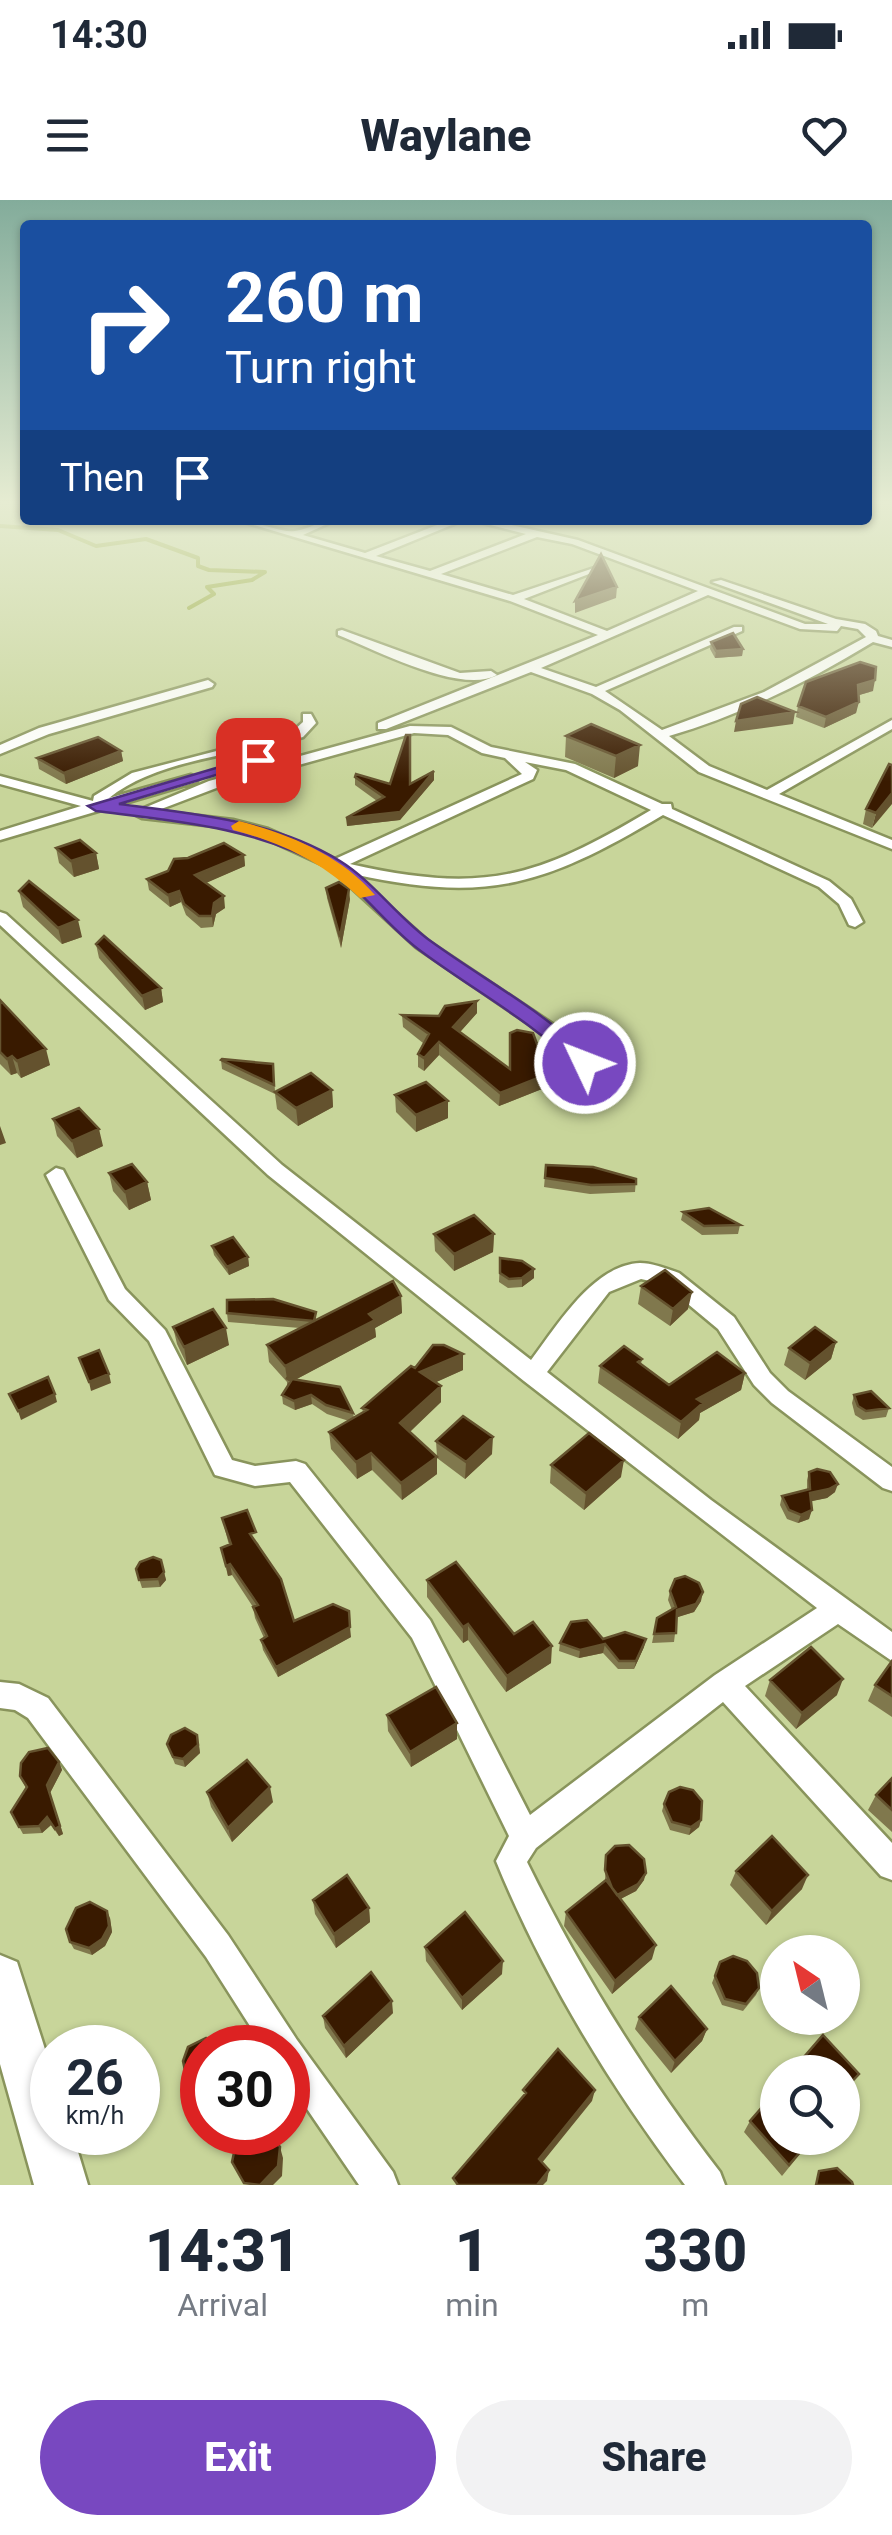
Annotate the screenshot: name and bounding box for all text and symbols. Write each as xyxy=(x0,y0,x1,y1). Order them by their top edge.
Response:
text: 14:30 xyxy=(50,13,148,57)
icon: menu xyxy=(40,108,95,163)
icon: heart xyxy=(797,108,852,163)
text: Waylane xyxy=(360,109,532,162)
text: 260 m xyxy=(225,257,424,339)
icon: right xyxy=(60,260,190,390)
text: Turn right xyxy=(225,341,417,394)
icon: arrive xyxy=(165,450,220,505)
text: Then xyxy=(60,456,145,500)
pin xyxy=(216,718,301,803)
icon: arrive xyxy=(231,733,286,788)
position arrow xyxy=(533,1011,637,1115)
north arrow xyxy=(760,1935,860,2035)
map controls xyxy=(760,1935,860,2155)
speed limit sign: 30 xyxy=(180,2025,310,2155)
text: 26 xyxy=(66,2049,124,2107)
button: search xyxy=(760,2055,860,2155)
text: km/h xyxy=(66,2101,124,2130)
text: 14:31 xyxy=(145,2215,301,2286)
text: 1 xyxy=(455,2215,489,2286)
text: 330 xyxy=(643,2215,747,2286)
text: Arrival xyxy=(177,2286,268,2324)
text: min xyxy=(445,2286,499,2324)
text: m xyxy=(681,2286,709,2324)
button: Exit xyxy=(40,2400,436,2515)
button: Share xyxy=(456,2400,852,2515)

